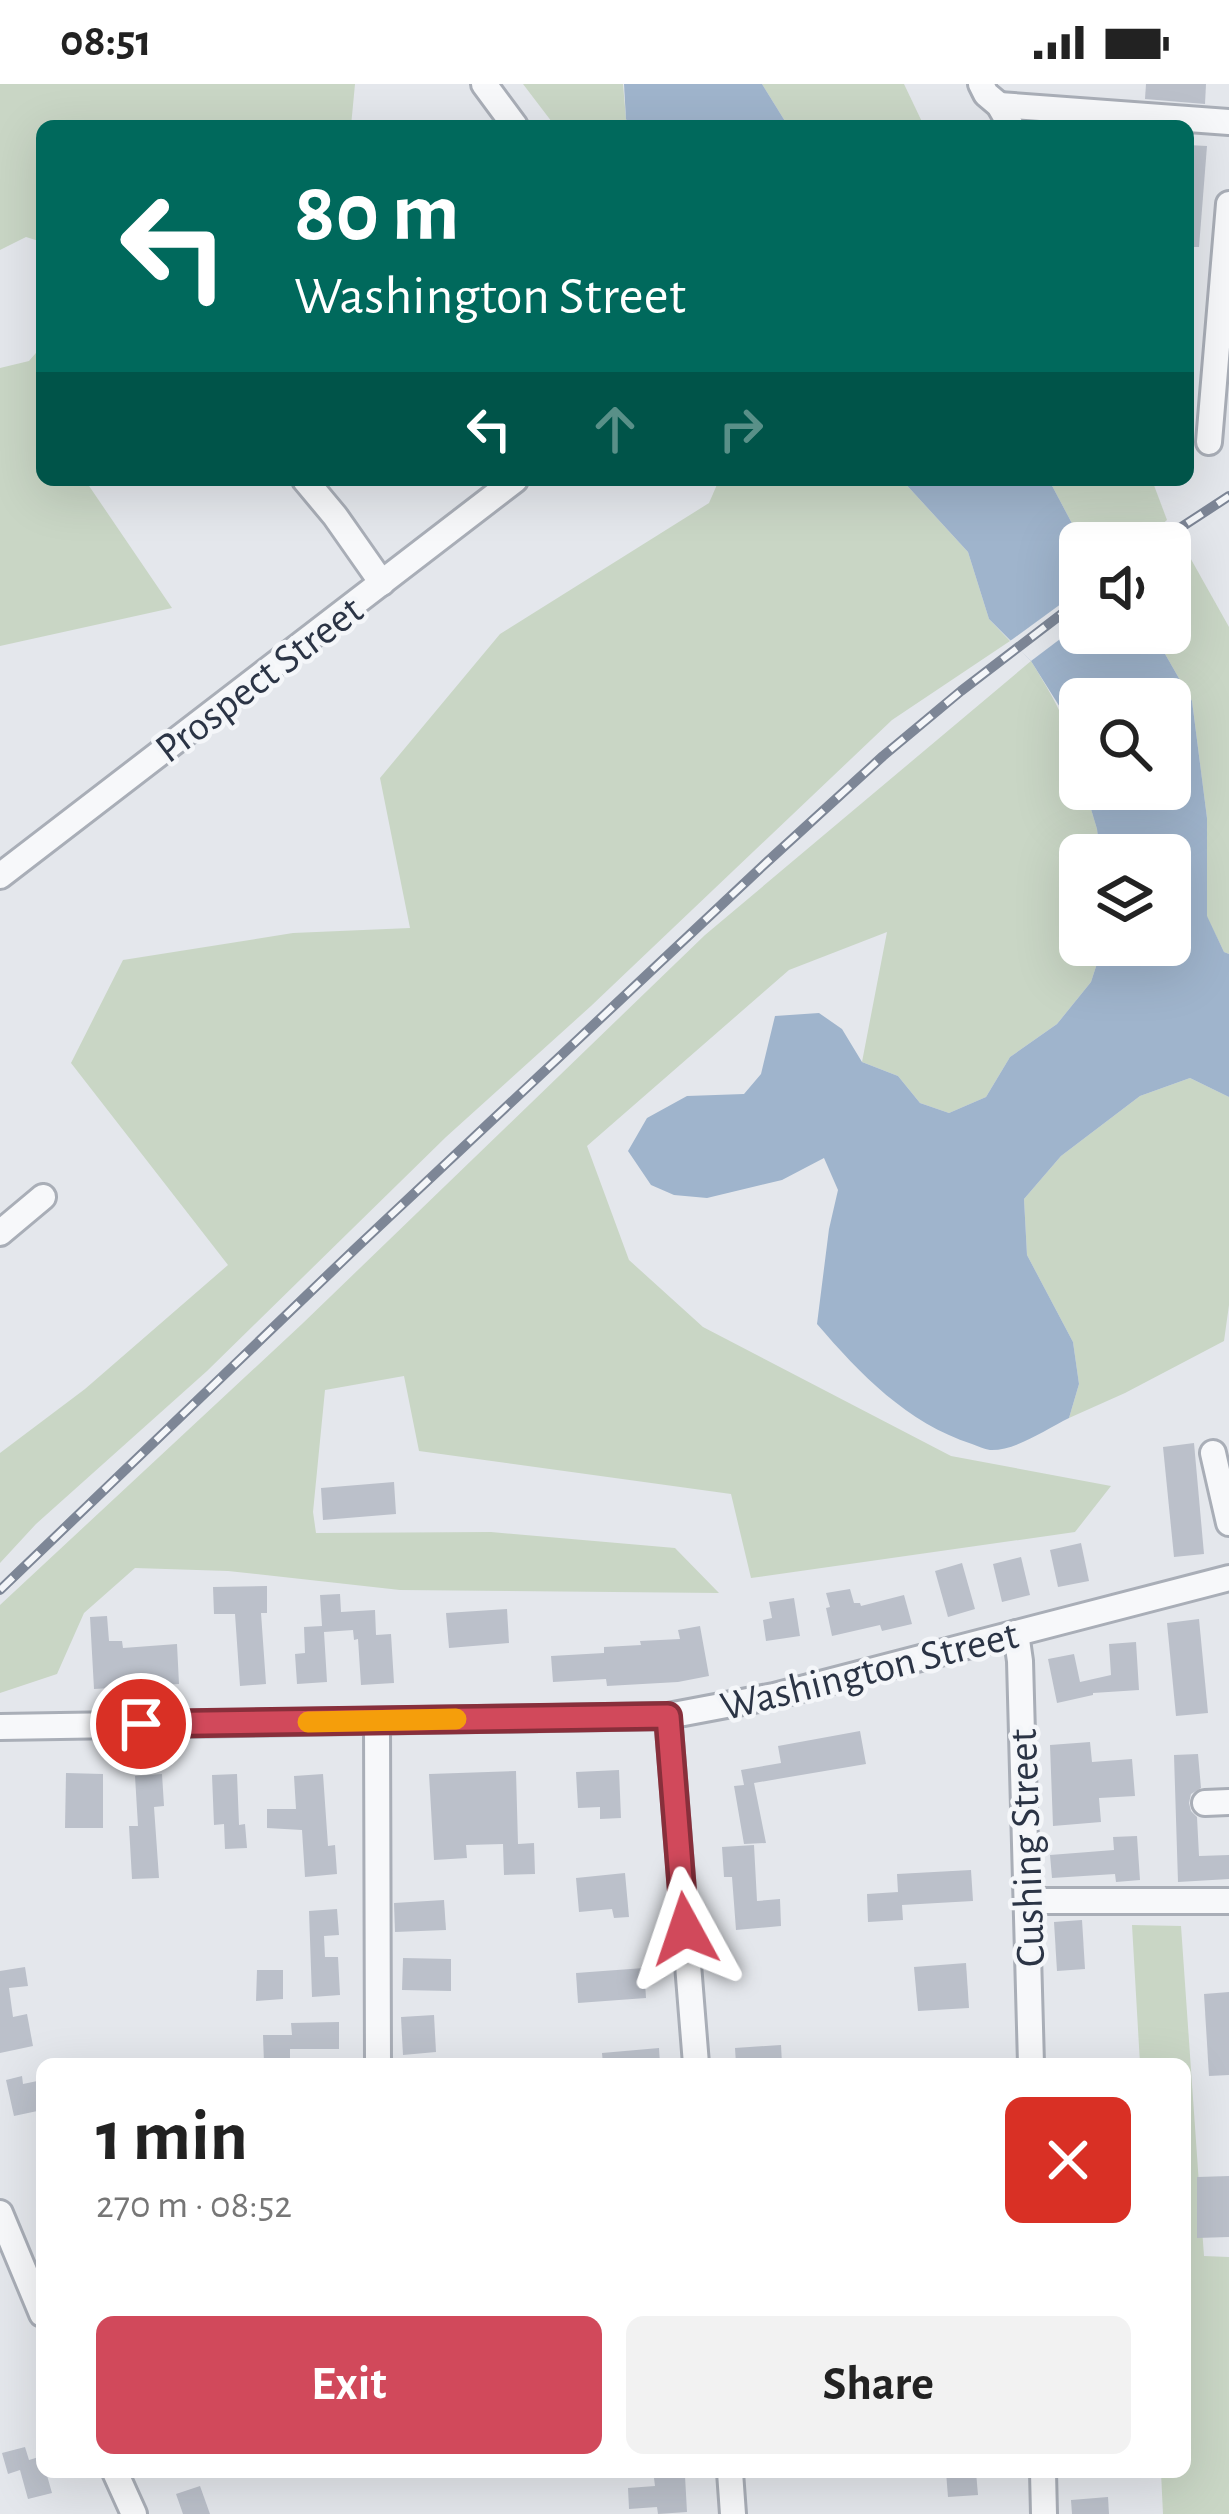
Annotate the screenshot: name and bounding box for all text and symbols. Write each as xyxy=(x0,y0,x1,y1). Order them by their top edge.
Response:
text: 08:51 xyxy=(60,19,152,64)
icon: left xyxy=(96,168,252,324)
text: 80 m xyxy=(294,172,460,256)
text: Washington Street xyxy=(294,270,686,324)
icon: left xyxy=(456,396,522,462)
icon: ahead xyxy=(582,396,648,462)
icon: right xyxy=(708,396,774,462)
map controls xyxy=(1059,522,1191,966)
button: sound xyxy=(1059,522,1191,654)
street label: Prospect Street xyxy=(148,588,370,771)
button: search xyxy=(1059,678,1191,810)
button: layers xyxy=(1059,834,1191,966)
street label: Washington Street xyxy=(717,1614,1022,1728)
pin xyxy=(90,1673,192,1775)
icon: arrive xyxy=(108,1691,174,1757)
street label: Cushing Street xyxy=(1002,1728,1052,1968)
position arrow xyxy=(622,1866,748,1992)
button: close xyxy=(1005,2097,1131,2223)
text: 1 min xyxy=(96,2101,248,2173)
text: 270 m · 08:52 xyxy=(96,2186,292,2225)
button: Exit xyxy=(96,2316,602,2454)
button: Share xyxy=(626,2316,1131,2454)

